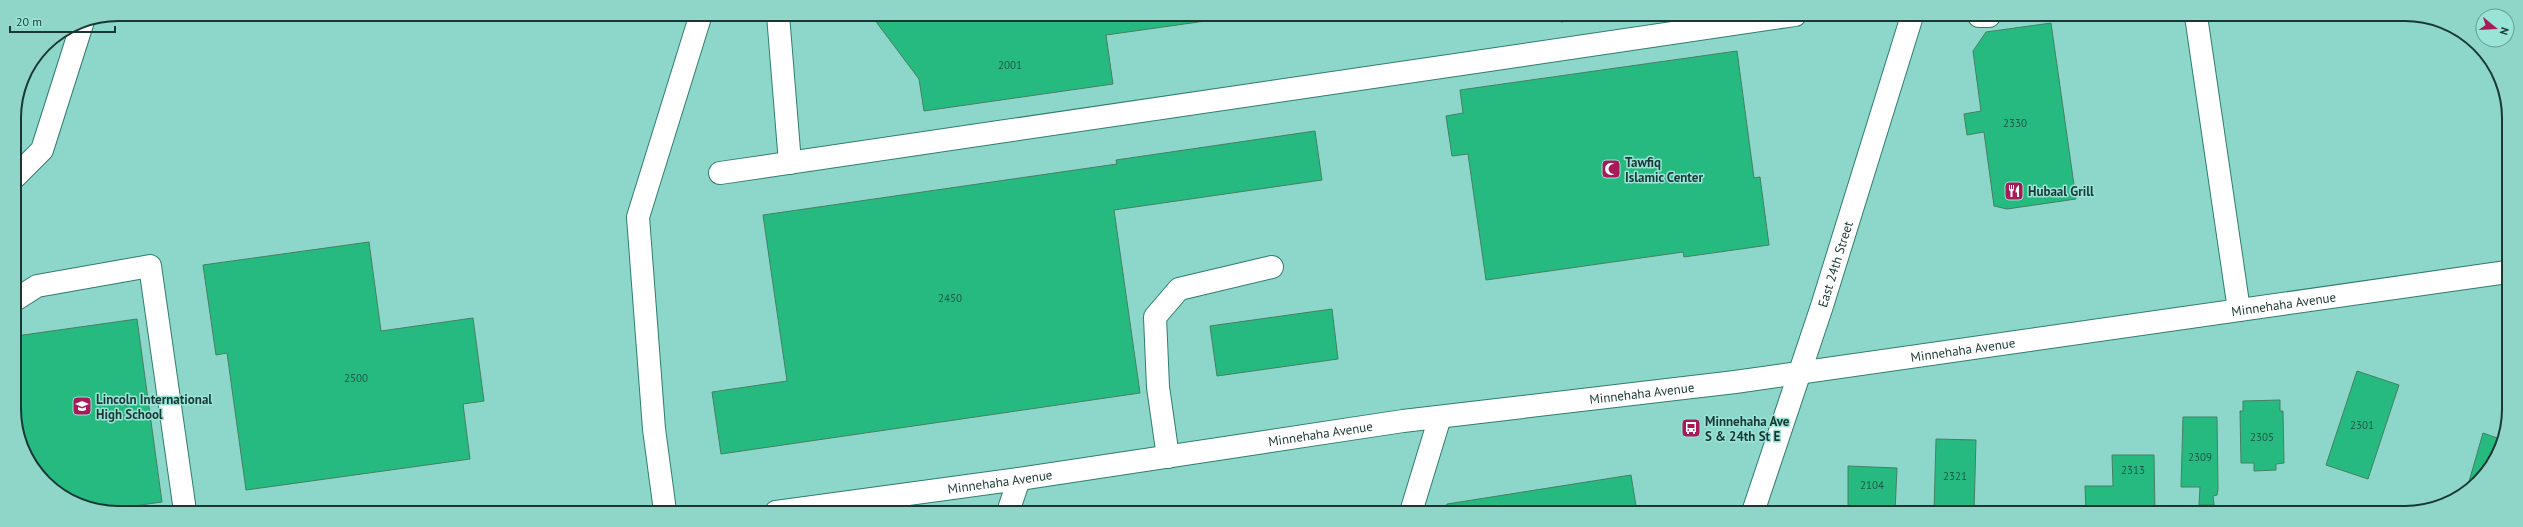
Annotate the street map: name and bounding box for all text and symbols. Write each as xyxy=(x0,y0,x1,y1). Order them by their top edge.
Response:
scale bar xyxy=(10,8,115,34)
north arrow xyxy=(2475,8,2515,48)
text: 20 m xyxy=(16,14,42,29)
text: N xyxy=(2497,25,2512,37)
house number: 2001 xyxy=(998,58,1022,72)
house number: 2330 xyxy=(2003,116,2027,130)
place label: Tawfiq Islamic Center xyxy=(1625,154,1703,186)
mosque icon: Tawfiq Islamic Center xyxy=(1600,158,1622,180)
restaurant icon: Hubaal Grill xyxy=(2003,180,2025,202)
place label: Hubaal Grill xyxy=(2028,183,2094,200)
street label: East 24th Street xyxy=(1814,219,1857,310)
street label: Minnehaha Avenue xyxy=(2230,288,2337,320)
house number: 2450 xyxy=(938,291,962,305)
street label: Minnehaha Avenue xyxy=(1909,334,2016,366)
house number: 2500 xyxy=(344,371,368,385)
street label: Minnehaha Avenue xyxy=(1588,379,1695,408)
place label: Lincoln International High School xyxy=(96,391,212,423)
school or university icon: Lincoln International High School xyxy=(71,395,93,417)
place label: Minnehaha Ave S & 24th St E xyxy=(1705,413,1790,445)
bus stop icon: Minnehaha Ave S & 24th St E xyxy=(1680,417,1702,439)
street label: Minnehaha Avenue xyxy=(1267,418,1374,450)
house number: 2301 xyxy=(2350,418,2374,432)
house number: 2305 xyxy=(2250,430,2274,444)
house number: 2309 xyxy=(2188,450,2212,464)
house number: 2313 xyxy=(2121,463,2145,477)
street label: Minnehaha Avenue xyxy=(947,466,1053,498)
house number: 2321 xyxy=(1943,469,1967,483)
house number: 2104 xyxy=(1860,478,1884,492)

